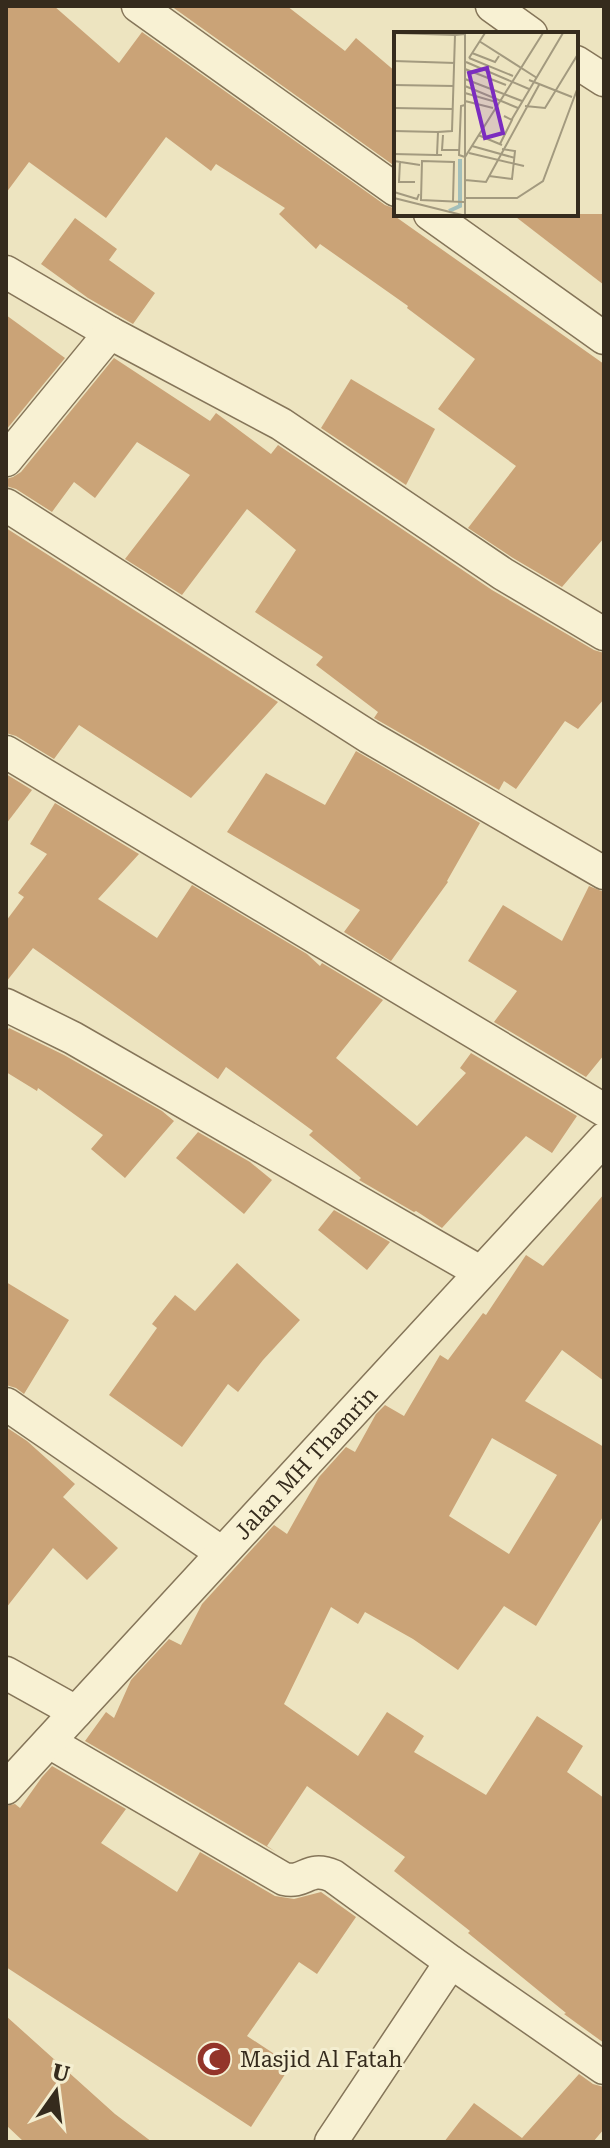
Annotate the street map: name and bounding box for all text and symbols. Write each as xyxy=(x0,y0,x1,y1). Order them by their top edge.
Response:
inset map xyxy=(394,32,578,216)
street label: Jalan MH Thamrin xyxy=(229,1381,382,1544)
mosque icon: Masjid Al Fatah xyxy=(195,2040,233,2078)
place label: Masjid Al Fatah xyxy=(240,2047,402,2072)
north arrow xyxy=(16,2052,96,2132)
text: U xyxy=(49,2059,72,2087)

